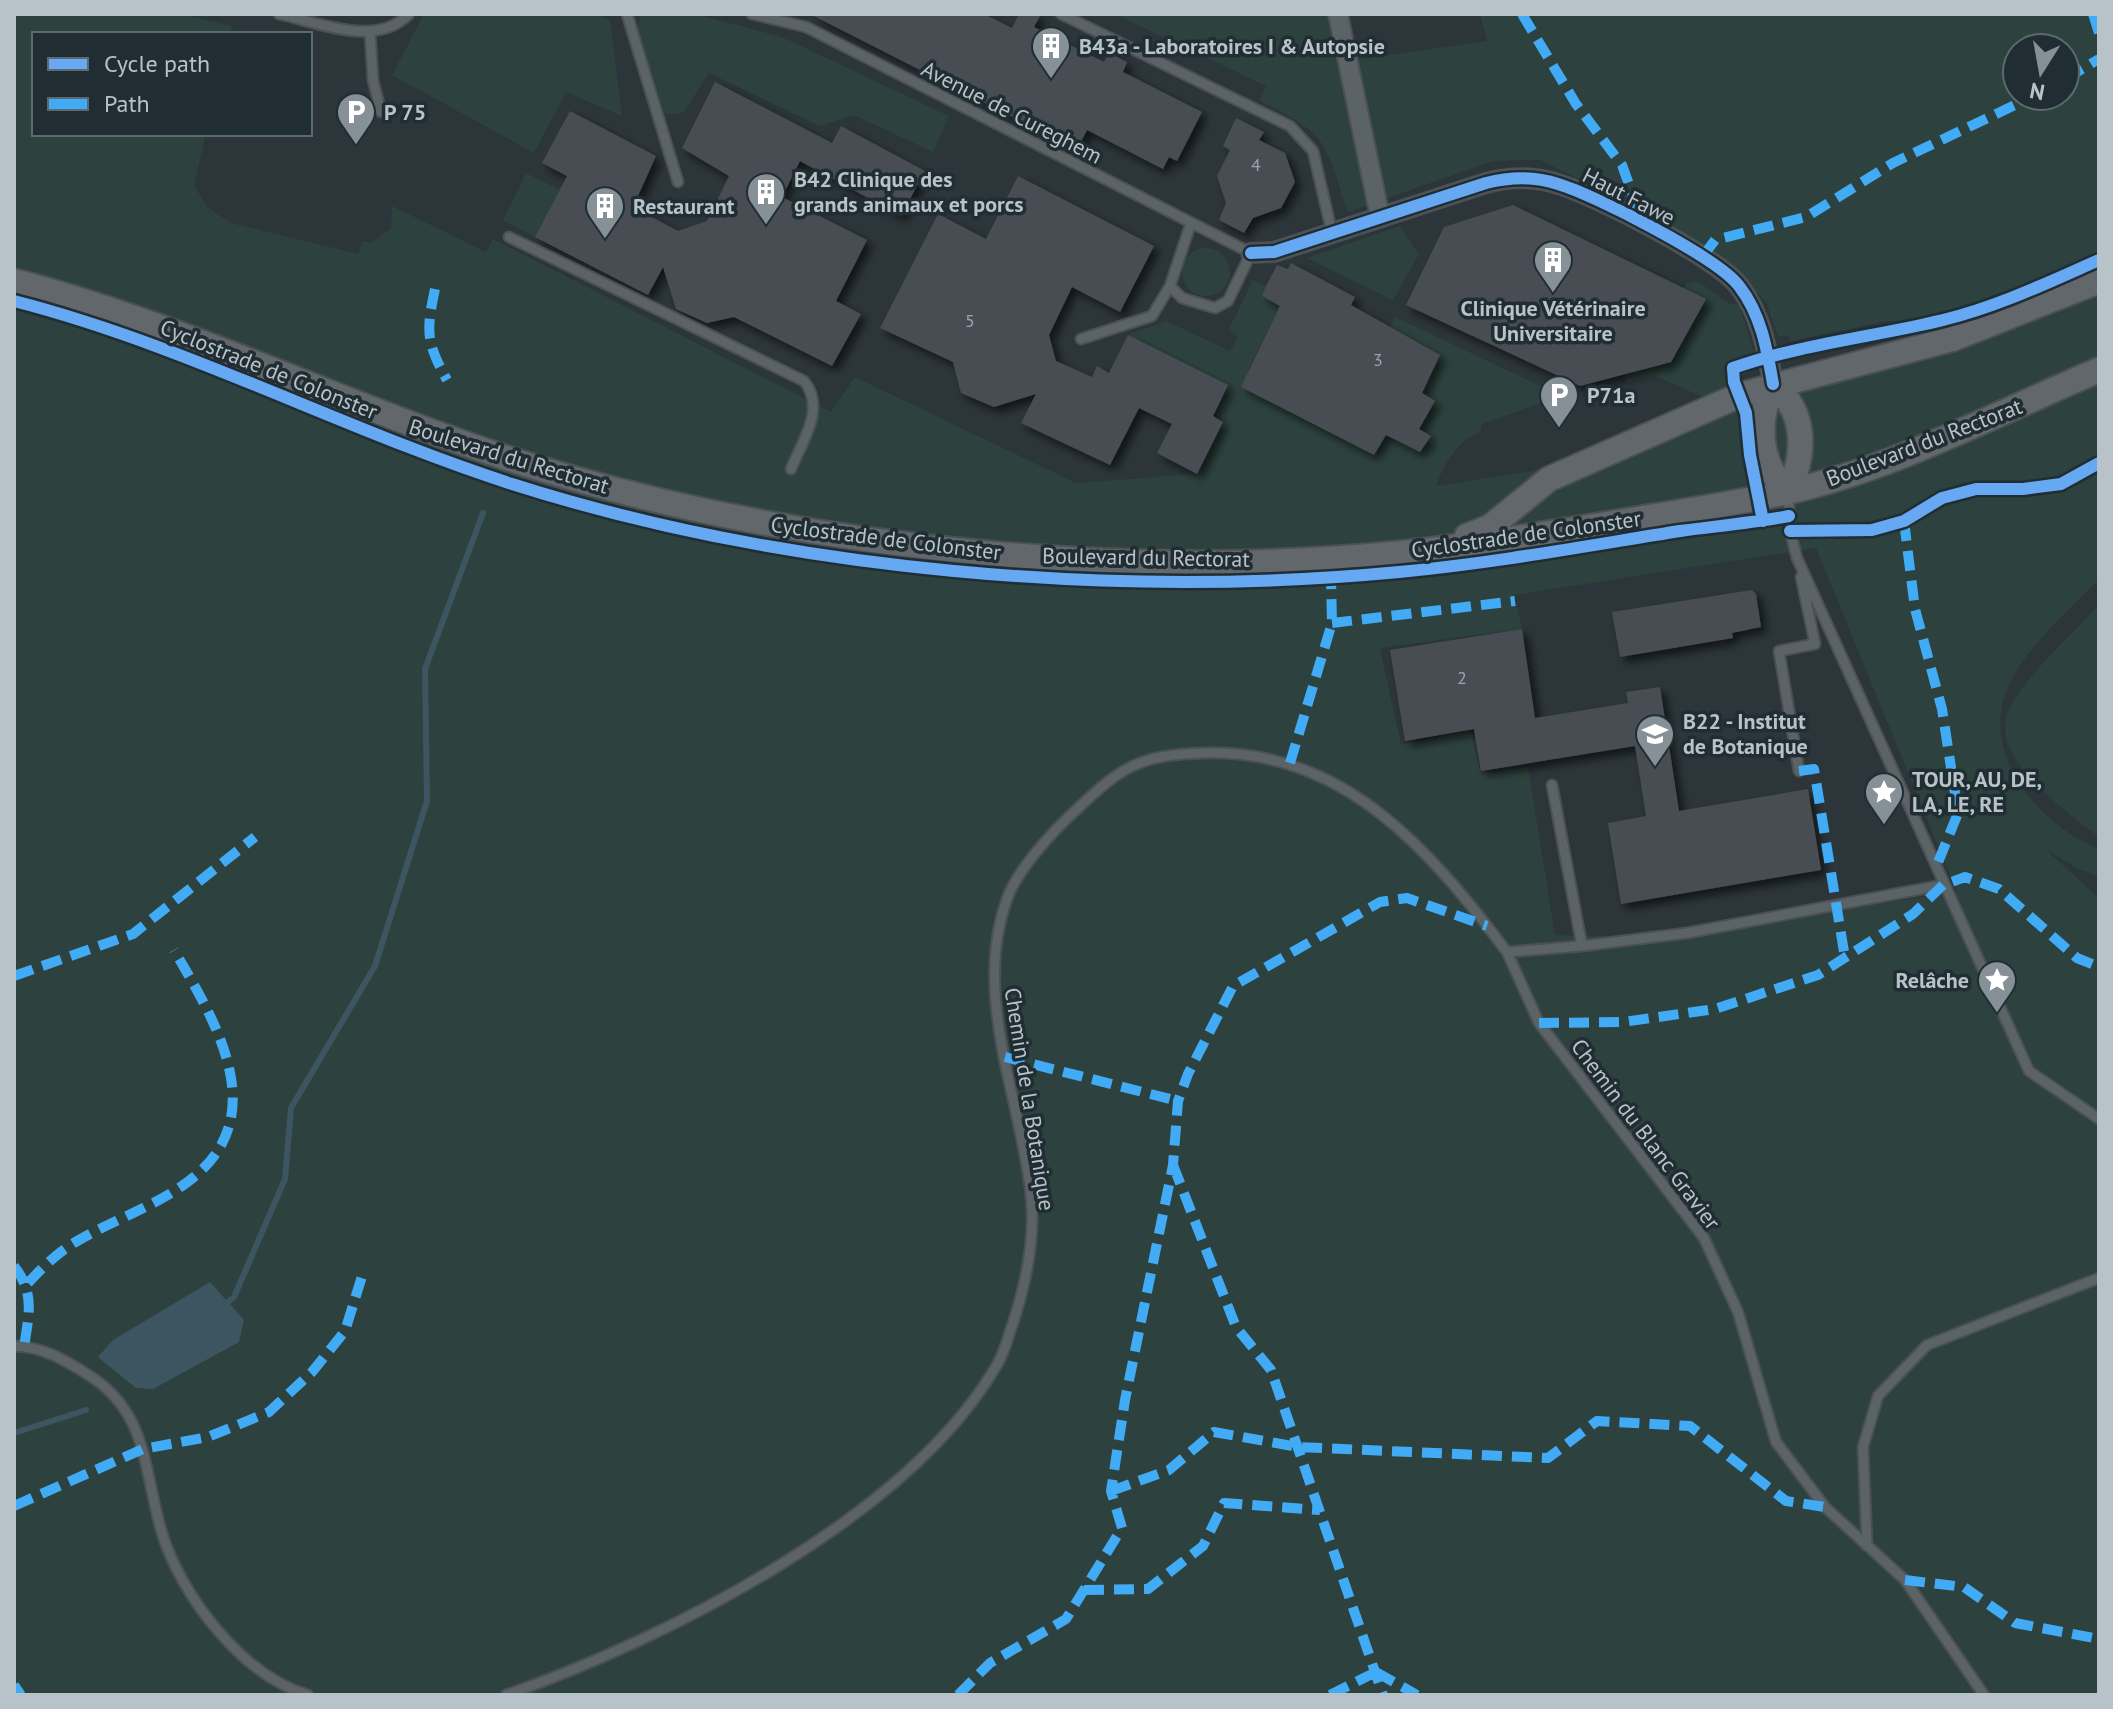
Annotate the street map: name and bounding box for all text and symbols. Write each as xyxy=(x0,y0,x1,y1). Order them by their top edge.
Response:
building icon: B43a - Laboratoires I & Autopsie xyxy=(1030,25,1072,80)
legend xyxy=(32,32,312,136)
place label: B43a - Laboratoires I & Autopsie xyxy=(1079,32,1385,60)
north arrow xyxy=(2001,32,2081,112)
text: Cycle path xyxy=(104,48,210,79)
street label: Avenue de Cureghem xyxy=(917,54,1107,170)
text: N xyxy=(2027,77,2047,107)
text: Path xyxy=(104,88,150,119)
parking icon: P 75 xyxy=(335,91,377,146)
place label: P 75 xyxy=(384,98,426,126)
house number: 4 xyxy=(1251,153,1261,176)
street label: Haut Fawe xyxy=(1578,161,1680,231)
place label: B42 Clinique des grands animaux et porcs xyxy=(794,165,1024,218)
building icon: B42 Clinique des grands animaux et porcs xyxy=(745,171,787,226)
building icon: Restaurant xyxy=(584,185,626,240)
place label: Restaurant xyxy=(633,192,735,220)
building icon: Clinique Vétérinaire Universitaire xyxy=(1532,239,1574,294)
place label: Clinique Vétérinaire Universitaire xyxy=(1460,294,1646,347)
house number: 5 xyxy=(965,309,975,332)
street label: Cyclostrade de Colonster xyxy=(156,313,382,426)
house number: 3 xyxy=(1373,348,1383,371)
parking icon: P71a xyxy=(1538,374,1580,429)
place label: P71a xyxy=(1587,381,1636,409)
street label: Boulevard du Rectorat xyxy=(1822,392,2026,492)
street label: Boulevard du Rectorat xyxy=(406,412,613,500)
street label: Cyclostrade de Colonster xyxy=(1409,504,1643,564)
street label: Cyclostrade de Colonster xyxy=(769,510,1003,566)
street label: Boulevard du Rectorat xyxy=(1042,541,1251,573)
house number: 2 xyxy=(1457,666,1467,689)
place label: B22 - Institut de Botanique xyxy=(1683,707,1808,760)
school or university icon: B22 - Institut de Botanique xyxy=(1634,713,1676,768)
place label: TOUR, AU, DE, LA, LE, RE xyxy=(1912,765,2042,818)
place icon: TOUR, AU, DE, LA, LE, RE xyxy=(1863,771,1905,826)
place icon: Relâche xyxy=(1976,959,2018,1014)
place label: Relâche xyxy=(1896,966,1969,994)
street label: Chemin de la Botanique xyxy=(999,986,1061,1212)
street label: Chemin du Blanc Gravier xyxy=(1565,1033,1727,1235)

